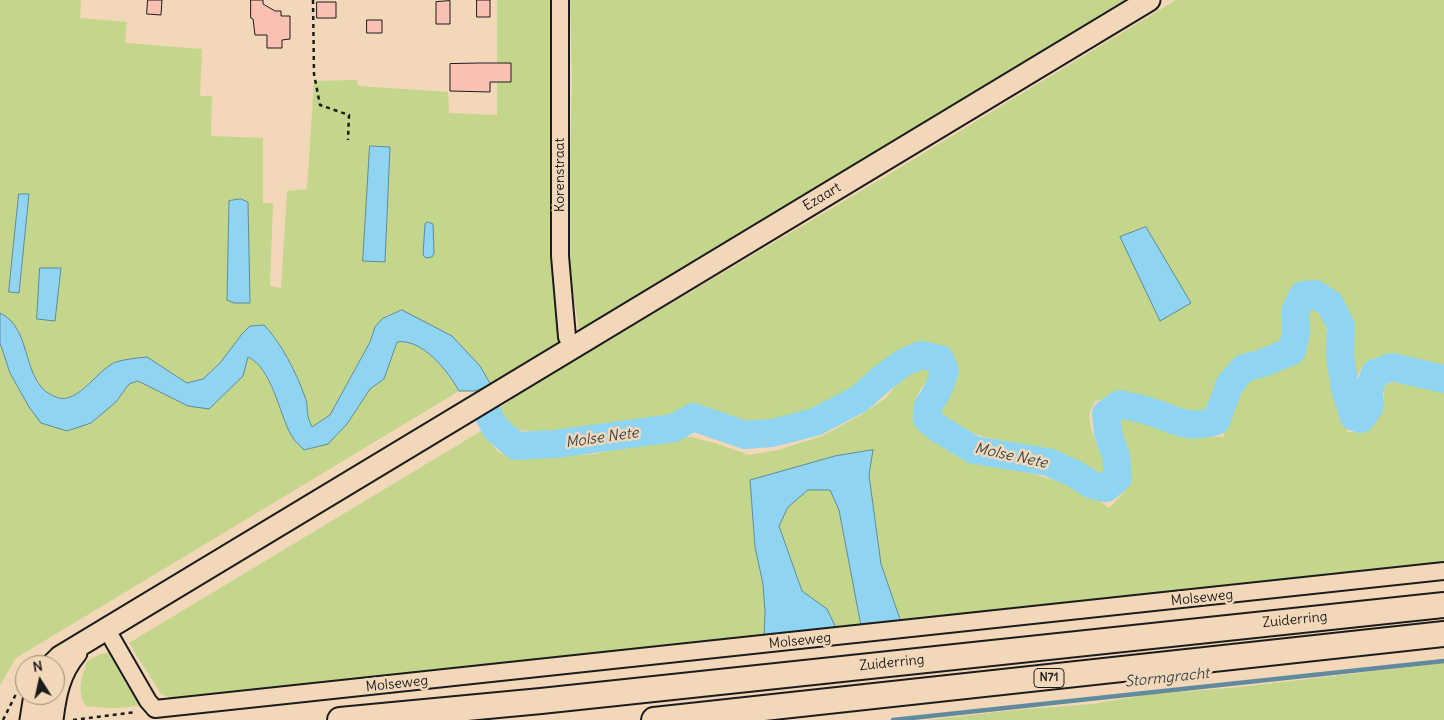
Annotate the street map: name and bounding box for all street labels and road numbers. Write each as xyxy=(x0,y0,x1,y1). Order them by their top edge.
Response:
street label: Korenstraat xyxy=(552,138,568,212)
street label: Ezaart xyxy=(800,179,844,215)
street label: Molseweg xyxy=(1170,586,1234,610)
street label: Zuiderring xyxy=(1262,608,1328,632)
street label: Molseweg xyxy=(768,629,832,653)
street label: Zuiderring xyxy=(859,651,925,675)
road number: N71 xyxy=(1034,668,1064,688)
street label: Molseweg xyxy=(365,672,429,696)

